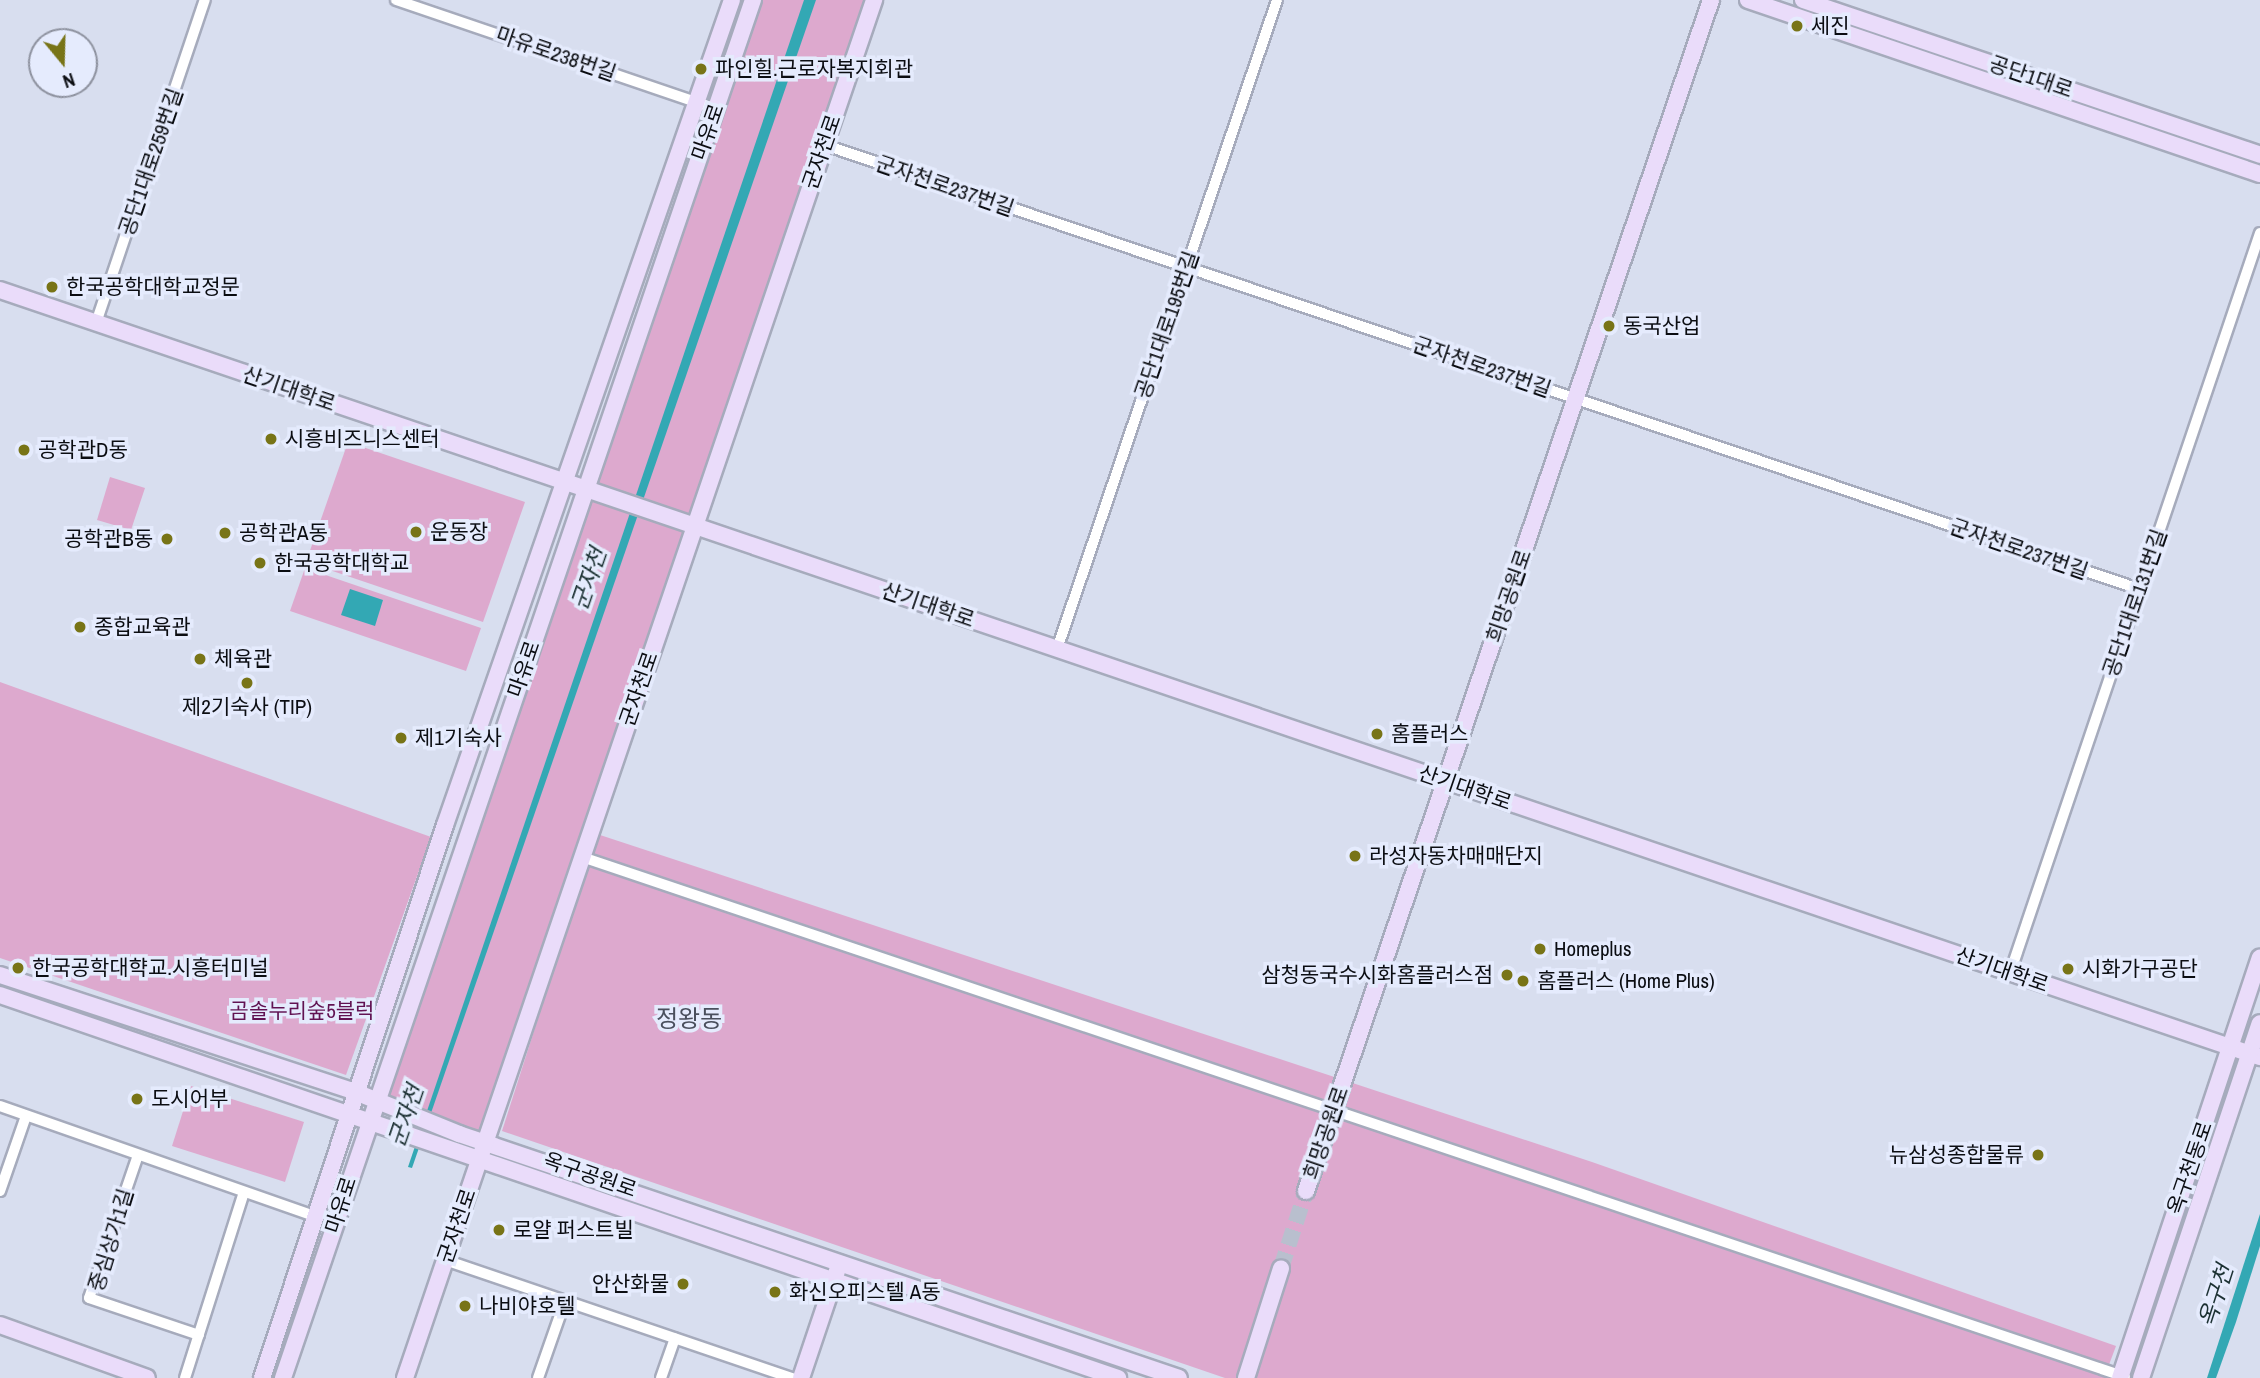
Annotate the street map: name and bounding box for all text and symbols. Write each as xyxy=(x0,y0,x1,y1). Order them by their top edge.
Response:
place label: 세진 xyxy=(1811,13,1850,39)
marker: 세진 xyxy=(1789,18,1805,34)
street label: 마유로238번길 xyxy=(493,22,619,86)
north arrow xyxy=(28,28,98,98)
street label: 공단1대로 xyxy=(1986,51,2076,103)
place label: 파인힐.근로자복지회관 xyxy=(715,56,913,82)
marker: 파인힐.근로자복지회관 xyxy=(693,61,709,77)
text: N xyxy=(60,67,79,95)
street label: 공단1대로259번길 xyxy=(114,85,188,239)
street label: 마유로 xyxy=(687,100,729,164)
street label: 군자천로 xyxy=(798,111,846,193)
street label: 군자천로237번길 xyxy=(873,151,1017,221)
street label: 공단1대로195번길 xyxy=(1130,248,1204,402)
place label: 한국공학대학교정문 xyxy=(66,274,240,300)
marker: 한국공학대학교정문 xyxy=(44,279,60,295)
place label: 동국산업 xyxy=(1623,313,1700,339)
marker: 동국산업 xyxy=(1601,318,1617,334)
street label: 군자천로237번길 xyxy=(1410,332,1554,402)
street label: 산기대학로 xyxy=(239,361,339,417)
place label: 시흥비즈니스센터 xyxy=(285,426,440,452)
marker: 시흥비즈니스센터 xyxy=(263,431,279,447)
place label: 공학관D동 xyxy=(38,437,128,463)
marker: 공학관D동 xyxy=(16,442,32,458)
street label: 군자천로237번길 xyxy=(1947,514,2091,584)
place label: 운동장 xyxy=(430,519,488,545)
place label: 공학관A동 xyxy=(239,520,328,546)
marker: 운동장 xyxy=(408,524,424,540)
marker: 공학관A동 xyxy=(217,525,233,541)
place label: 공학관B동 xyxy=(64,526,153,552)
street label: 공단1대로131번길 xyxy=(2098,526,2172,680)
marker: 공학관B동 xyxy=(159,531,175,547)
water label: 군자천 xyxy=(566,544,612,614)
street label: 희망공원로 xyxy=(1481,546,1537,646)
place label: 한국공학대학교 xyxy=(274,550,409,576)
marker: 한국공학대학교 xyxy=(252,555,268,571)
street label: 산기대학로 xyxy=(878,577,978,633)
place label: 종합교육관 xyxy=(94,614,191,640)
marker: 종합교육관 xyxy=(72,619,88,635)
street label: 마유로 xyxy=(503,637,545,701)
place label: 체육관 xyxy=(214,646,272,672)
street label: 군자천로 xyxy=(615,648,663,730)
marker: 체육관 xyxy=(192,651,208,667)
marker: 제2기숙사 (TIP) xyxy=(239,675,255,691)
place label: 제2기숙사 (TIP) xyxy=(182,694,312,720)
place label: 홈플러스 xyxy=(1391,721,1468,747)
place label: 제1기숙사 xyxy=(415,725,502,751)
marker: 홈플러스 xyxy=(1369,726,1385,742)
marker: 제1기숙사 xyxy=(393,730,409,746)
street label: 산기대학로 xyxy=(1415,760,1515,816)
place label: 라성자동차매매단지 xyxy=(1369,843,1543,869)
marker: 라성자동차매매단지 xyxy=(1347,848,1363,864)
place label: Homeplus xyxy=(1554,936,1632,962)
marker: Homeplus xyxy=(1532,941,1548,957)
street label: 산기대학로 xyxy=(1952,942,2052,998)
place label: 한국공학대햑교.시흥터미널 xyxy=(32,955,269,981)
place label: 시화가구공단 xyxy=(2082,956,2198,982)
marker: 한국공학대햑교.시흥터미널 xyxy=(10,960,26,976)
marker: 시화가구공단 xyxy=(2060,961,2076,977)
place label: 삼청동국수시화홈플러스점 xyxy=(1261,962,1493,988)
marker: 삼청동국수시화홈플러스점 xyxy=(1499,967,1515,983)
place label: 홈플러스 (Home Plus) xyxy=(1537,968,1715,994)
marker: 홈플러스 (Home Plus) xyxy=(1515,973,1531,989)
park label: 곰솔누리숲5블럭 xyxy=(230,998,374,1024)
district label: 정왕동 xyxy=(656,1005,722,1033)
water label: 군자천 xyxy=(383,1081,429,1151)
street label: 희망공원로 xyxy=(1298,1083,1354,1183)
place label: 도시어부 xyxy=(151,1086,228,1112)
marker: 도시어부 xyxy=(129,1091,145,1107)
street label: 옥구천동로 xyxy=(2162,1118,2218,1218)
place label: 뉴삼성종합물류 xyxy=(1889,1142,2024,1168)
street label: 옥구공원로 xyxy=(540,1147,640,1203)
marker: 뉴삼성종합물류 xyxy=(2030,1147,2046,1163)
street label: 마유로 xyxy=(320,1174,362,1236)
street label: 군자천로 xyxy=(433,1185,481,1267)
street label: 중심상가1길 xyxy=(83,1186,139,1294)
place label: 로얄 퍼스트빌 xyxy=(513,1217,634,1243)
marker: 로얄 퍼스트빌 xyxy=(491,1222,507,1238)
water label: 옥구천 xyxy=(2193,1262,2239,1330)
place label: 안산화물 xyxy=(592,1271,669,1297)
marker: 안산화물 xyxy=(675,1276,691,1292)
place label: 화신오피스텔 A동 xyxy=(789,1279,941,1305)
marker: 화신오피스텔 A동 xyxy=(767,1284,783,1300)
place label: 나비야호텔 xyxy=(479,1293,576,1319)
marker: 나비야호텔 xyxy=(457,1298,473,1314)

